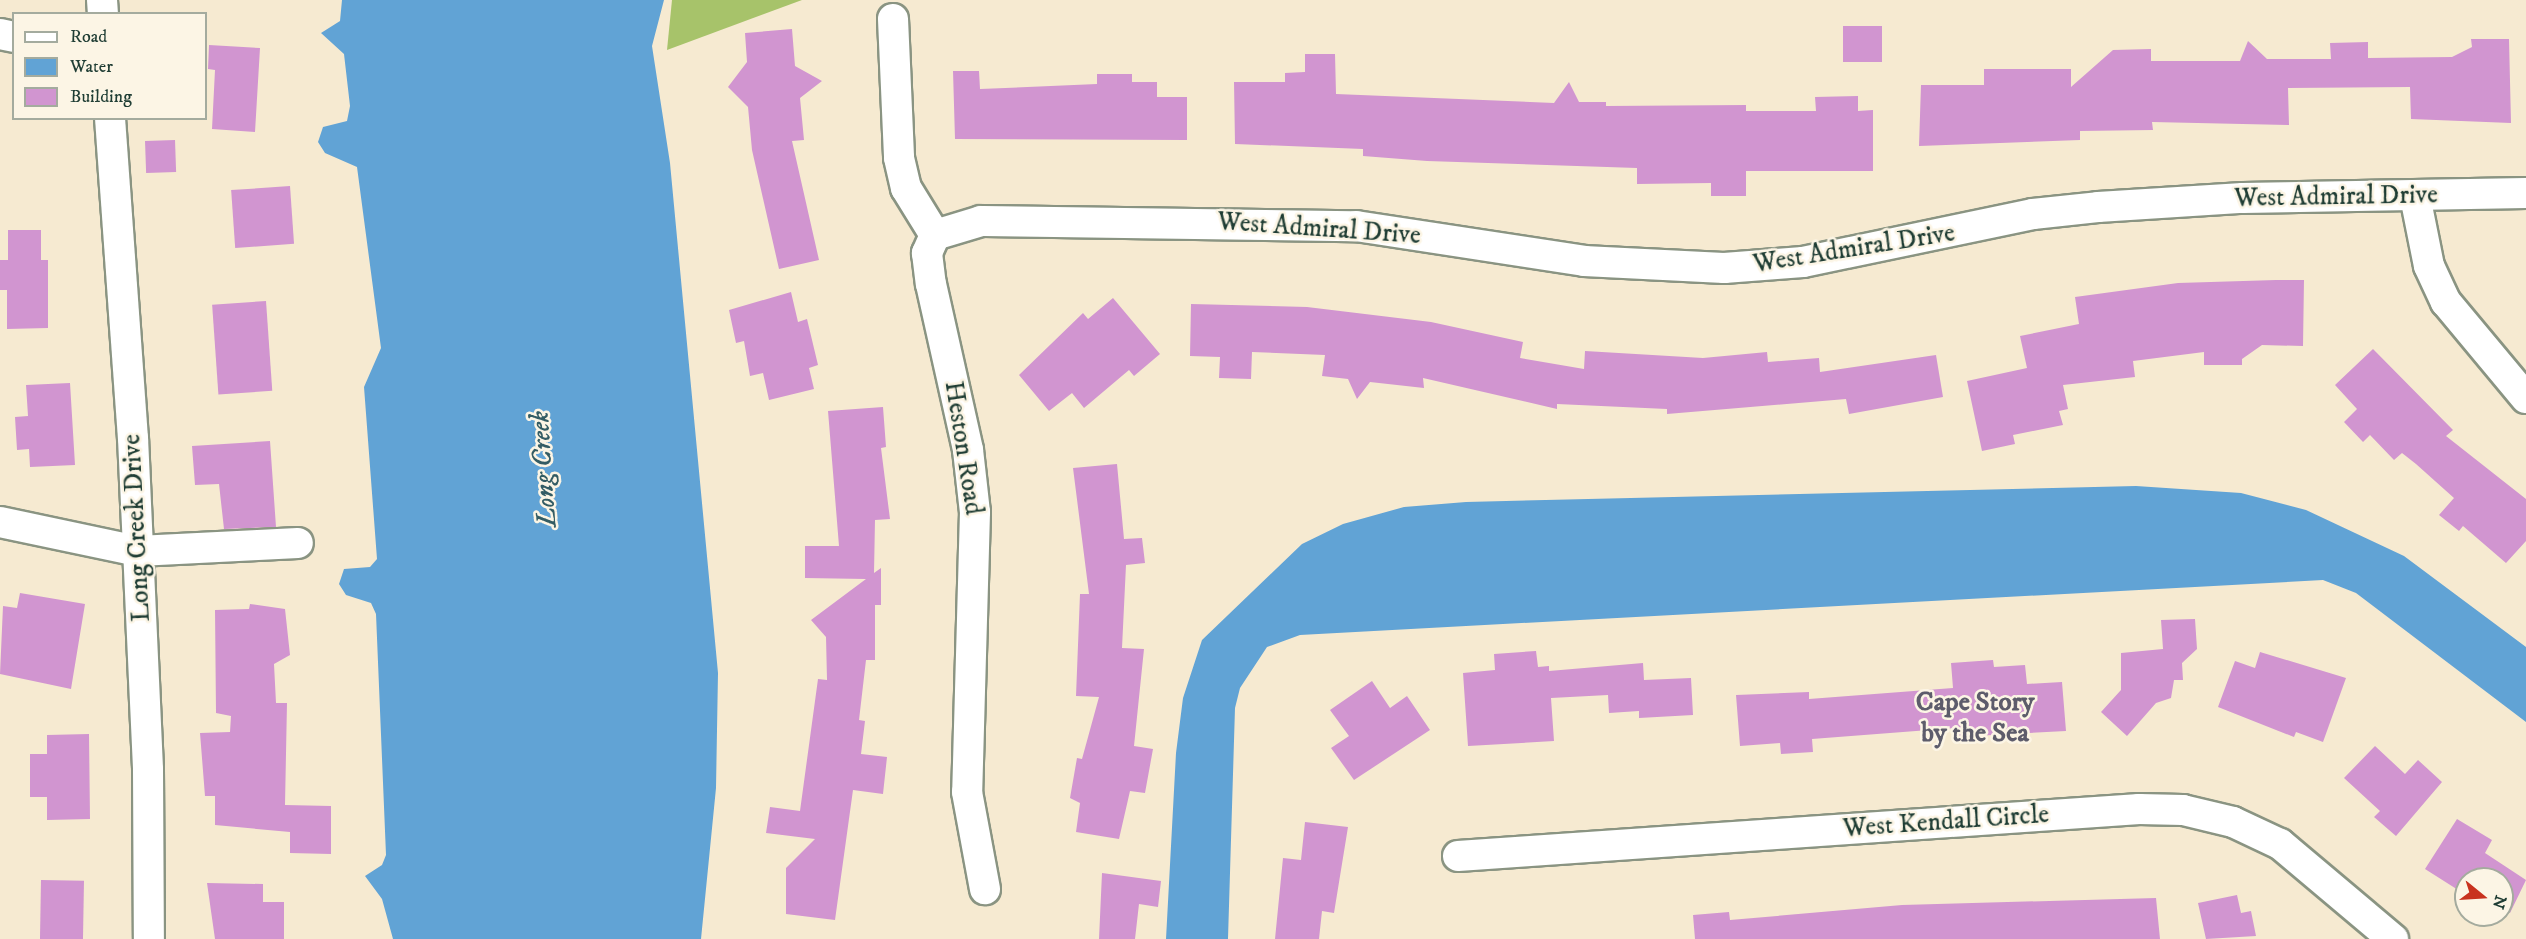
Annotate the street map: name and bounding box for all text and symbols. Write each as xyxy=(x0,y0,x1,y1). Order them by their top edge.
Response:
legend xyxy=(12,12,207,120)
text: Road xyxy=(70,26,107,48)
text: Water xyxy=(70,56,113,78)
text: Building xyxy=(70,86,132,108)
street label: West Admiral Drive xyxy=(2234,180,2438,214)
street label: West Admiral Drive xyxy=(1216,206,1422,252)
street label: West Admiral Drive xyxy=(1751,218,1957,280)
street label: Heston Road xyxy=(937,379,989,517)
water label: Long Creek xyxy=(524,410,564,528)
street label: Long Creek Drive xyxy=(117,433,157,623)
district label: Cape Story by the Sea xyxy=(1916,686,2034,749)
street label: West Kendall Circle xyxy=(1842,799,2050,845)
north arrow xyxy=(2454,867,2514,927)
text: N xyxy=(2488,893,2511,911)

